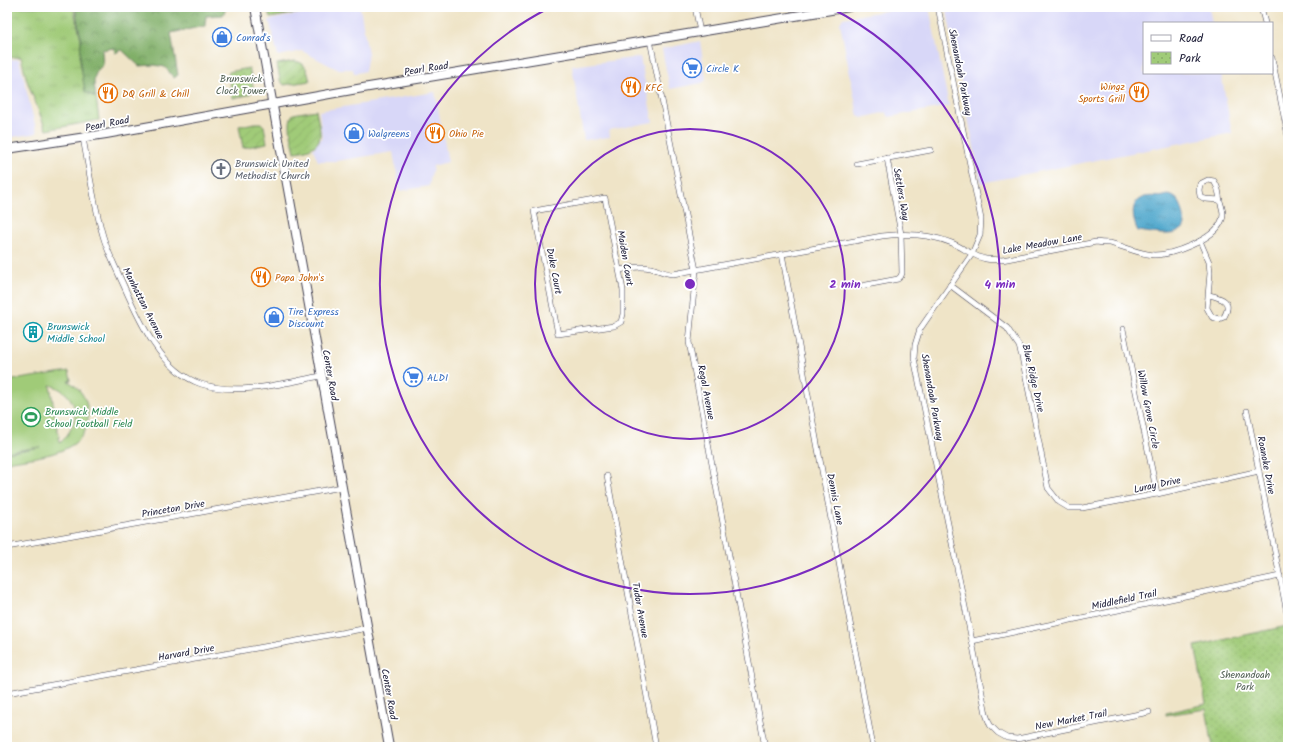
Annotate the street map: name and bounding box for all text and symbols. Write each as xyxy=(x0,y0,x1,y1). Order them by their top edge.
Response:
legend xyxy=(1143,22,1273,74)
shop icon: Conrad's xyxy=(211,26,233,48)
street label: Shenandoah Parkway xyxy=(944,27,976,117)
text: Road xyxy=(1179,29,1204,48)
place label: Conrad's xyxy=(236,30,271,46)
text: Park xyxy=(1179,49,1201,68)
street label: Pearl Road xyxy=(403,57,450,80)
supermarket icon: Circle K xyxy=(681,57,703,79)
place label: Circle K xyxy=(706,61,739,77)
park label: Brunswick Clock Tower xyxy=(216,71,267,99)
restaurant icon: KFC xyxy=(620,76,642,98)
place label: Wingz Sports Grill xyxy=(1078,79,1126,107)
place label: KFC xyxy=(645,80,662,96)
restaurant icon: Wingz Sports Grill xyxy=(1128,81,1150,103)
restaurant icon: DQ Grill & Chill xyxy=(97,82,119,104)
place label: DQ Grill & Chill xyxy=(122,86,190,102)
street label: Pearl Road xyxy=(84,112,132,136)
shop icon: Walgreens xyxy=(343,122,365,144)
restaurant icon: Ohio Pie xyxy=(424,122,446,144)
place label: Walgreens xyxy=(368,126,410,142)
place label: Ohio Pie xyxy=(449,126,484,142)
place label: Brunswick United Methodist Church xyxy=(235,156,310,184)
church icon: Brunswick United Methodist Church xyxy=(210,158,232,180)
street label: Settlers Way xyxy=(889,167,914,222)
street label: Maiden Court xyxy=(612,229,638,287)
street label: Lake Meadow Lane xyxy=(1001,229,1084,259)
street label: Duke Court xyxy=(542,247,566,296)
street label: Manhattan Avenue xyxy=(118,265,168,343)
restaurant icon: Papa John's xyxy=(250,266,272,288)
place label: Papa John's xyxy=(275,270,325,286)
text: 2 min xyxy=(829,275,861,294)
text: 4 min xyxy=(985,275,1016,294)
centre of rings xyxy=(683,277,697,291)
place label: Tire Express Discount xyxy=(288,304,340,332)
shop icon: Tire Express Discount xyxy=(263,306,285,328)
place label: Brunswick Middle School xyxy=(47,319,105,347)
building icon: Brunswick Middle School xyxy=(22,321,44,343)
street label: Blue Ridge Drive xyxy=(1017,343,1049,414)
street label: Center Road xyxy=(318,348,343,403)
street label: Shenandoah Parkway xyxy=(916,352,948,442)
street label: Regal Avenue xyxy=(693,363,719,422)
supermarket icon: ALDI xyxy=(402,366,424,388)
street label: Willow Grove Circle xyxy=(1133,368,1164,451)
place label: ALDI xyxy=(427,370,448,386)
place label: Brunswick Middle School Football Field xyxy=(45,404,133,432)
sports icon: Brunswick Middle School Football Field xyxy=(20,406,42,428)
street label: Roanoke Drive xyxy=(1253,435,1280,496)
street label: Dennis Lane xyxy=(822,472,848,527)
street label: Luray Drive xyxy=(1132,472,1183,498)
street label: Princeton Drive xyxy=(140,495,207,522)
street label: Tudor Avenue xyxy=(627,581,653,640)
street label: Middlefield Trail xyxy=(1090,585,1159,615)
street label: Harvard Drive xyxy=(157,640,216,666)
street label: Center Road xyxy=(377,667,402,722)
park label: Shenandoah Park xyxy=(1220,667,1270,695)
street label: New Market Trail xyxy=(1034,705,1109,735)

